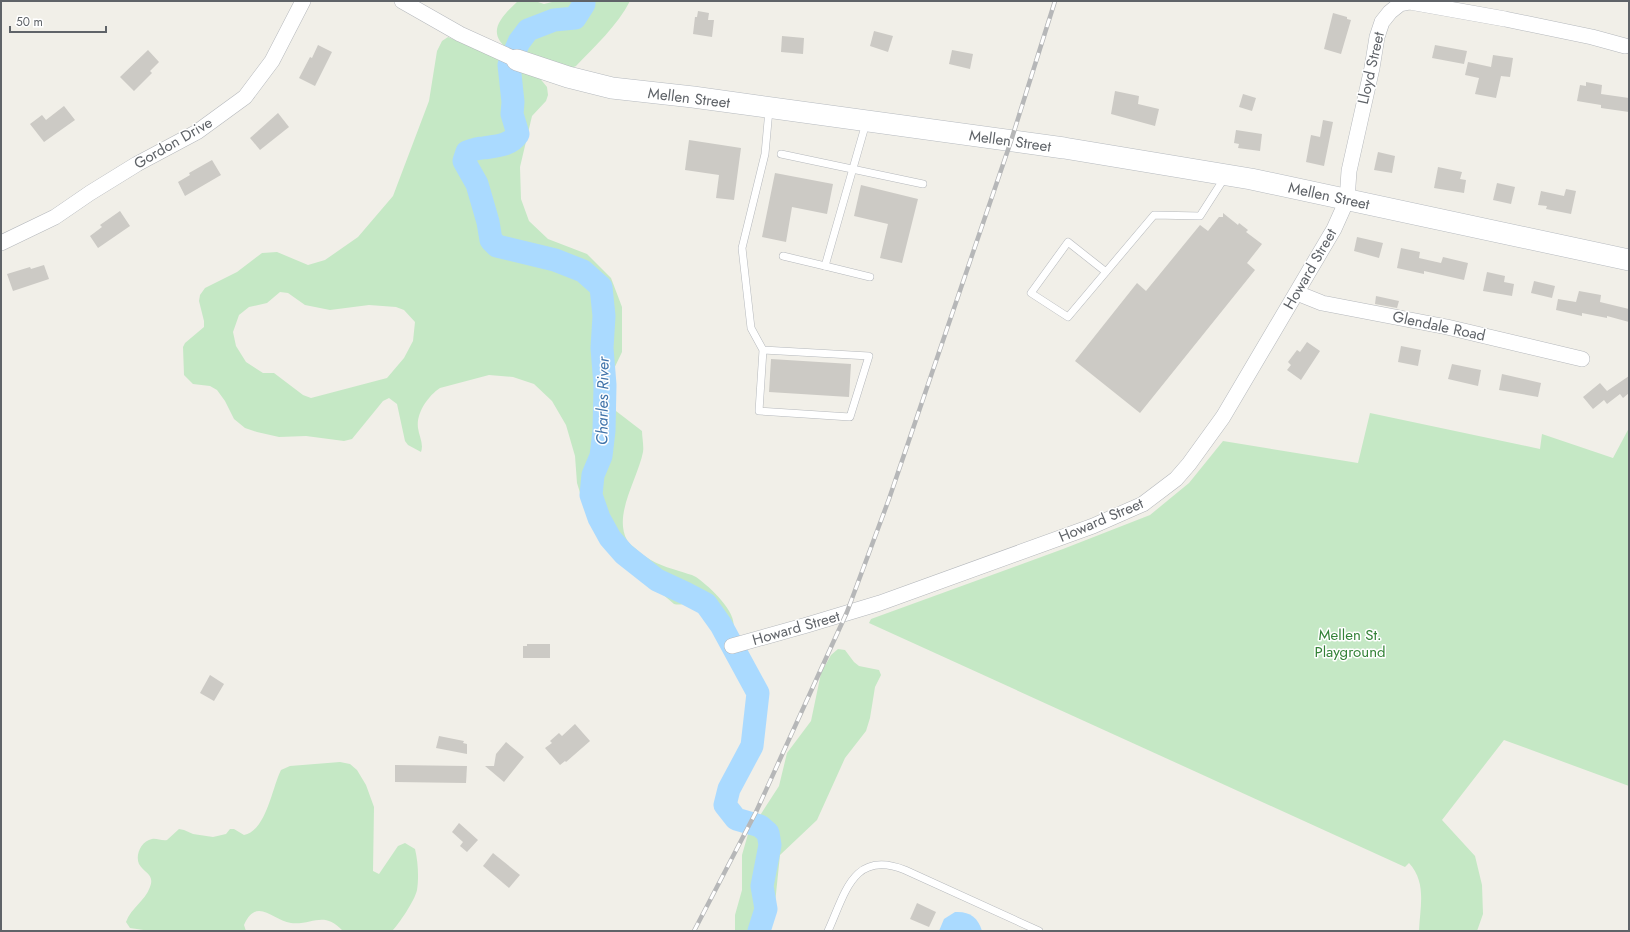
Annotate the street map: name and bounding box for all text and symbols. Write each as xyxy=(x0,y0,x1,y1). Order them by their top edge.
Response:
scale bar xyxy=(10,8,106,34)
text: 50 m xyxy=(16,13,43,31)
street label: Lloyd Street xyxy=(1352,29,1390,106)
street label: Mellen Street xyxy=(647,82,732,114)
street label: Gordon Drive xyxy=(130,111,217,174)
street label: Mellen Street xyxy=(968,124,1053,158)
street label: Mellen Street xyxy=(1286,177,1372,215)
street label: Howard Street xyxy=(1278,224,1342,314)
street label: Glendale Road xyxy=(1391,305,1487,347)
water label: Charles River xyxy=(590,355,615,445)
street label: Howard Street xyxy=(1055,492,1147,548)
street label: Howard Street xyxy=(750,605,843,651)
park label: Mellen St. Playground xyxy=(1314,624,1386,663)

